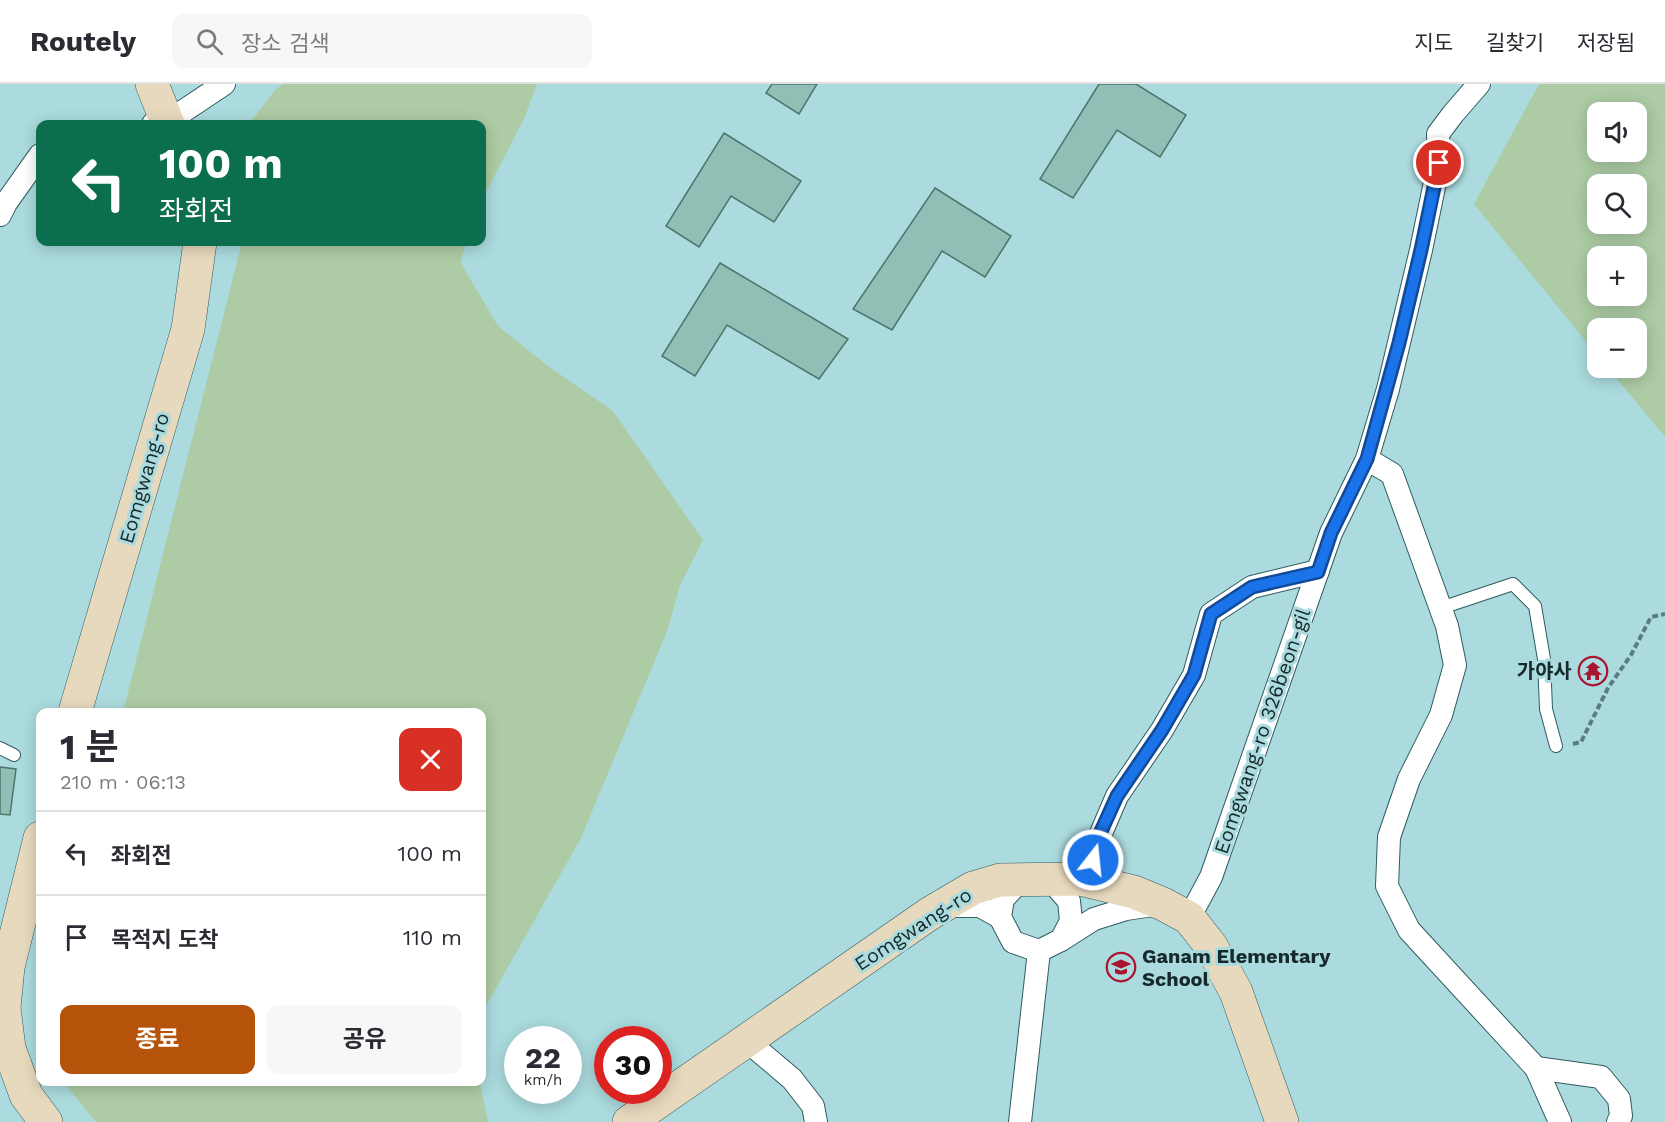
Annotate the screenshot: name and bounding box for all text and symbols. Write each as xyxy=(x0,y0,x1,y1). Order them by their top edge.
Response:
search box xyxy=(172,14,592,68)
text: Routely xyxy=(30,25,136,58)
icon: search xyxy=(193,25,226,58)
text: 지도 xyxy=(1414,30,1453,55)
text: 길찾기 xyxy=(1486,30,1544,55)
text: 저장됨 xyxy=(1577,30,1635,55)
text: 장소 검색 xyxy=(241,31,330,56)
map controls xyxy=(1587,102,1647,378)
button: sound xyxy=(1587,102,1647,162)
pin xyxy=(1413,137,1464,188)
text: 100 m xyxy=(159,139,283,188)
icon: left xyxy=(60,144,138,222)
icon: arrive xyxy=(1422,146,1455,179)
button: search xyxy=(1587,174,1647,234)
text: 좌회전 xyxy=(159,195,234,227)
button: + xyxy=(1587,246,1647,306)
button: − xyxy=(1587,318,1647,378)
street label: Eomgwang-ro xyxy=(114,410,174,546)
street label: Eomgwang-ro 326beon-gil xyxy=(1209,605,1315,857)
temple icon: 가야사 xyxy=(1577,655,1609,687)
place label: 가야사 xyxy=(1517,659,1572,683)
text: 1 분 xyxy=(60,726,119,768)
button: close xyxy=(399,728,462,791)
text: 210 m · 06:13 xyxy=(60,770,186,794)
position arrow xyxy=(1061,828,1125,892)
icon: left xyxy=(60,837,93,870)
text: 100 m xyxy=(398,841,462,866)
text: 좌회전 xyxy=(111,843,172,868)
street label: Eomgwang-ro xyxy=(850,882,976,976)
icon: arrive xyxy=(60,921,93,954)
text: 110 m xyxy=(403,925,462,950)
text: 목적지 도착 xyxy=(111,927,219,952)
place label: Ganam Elementary School xyxy=(1142,944,1331,991)
school or university icon: Ganam Elementary School xyxy=(1105,951,1137,983)
button: 종료 xyxy=(60,1005,255,1074)
button: 공유 xyxy=(267,1005,462,1074)
speed limit sign: 30 xyxy=(594,1026,672,1104)
text: 22 xyxy=(525,1040,561,1075)
text: km/h xyxy=(524,1071,562,1089)

